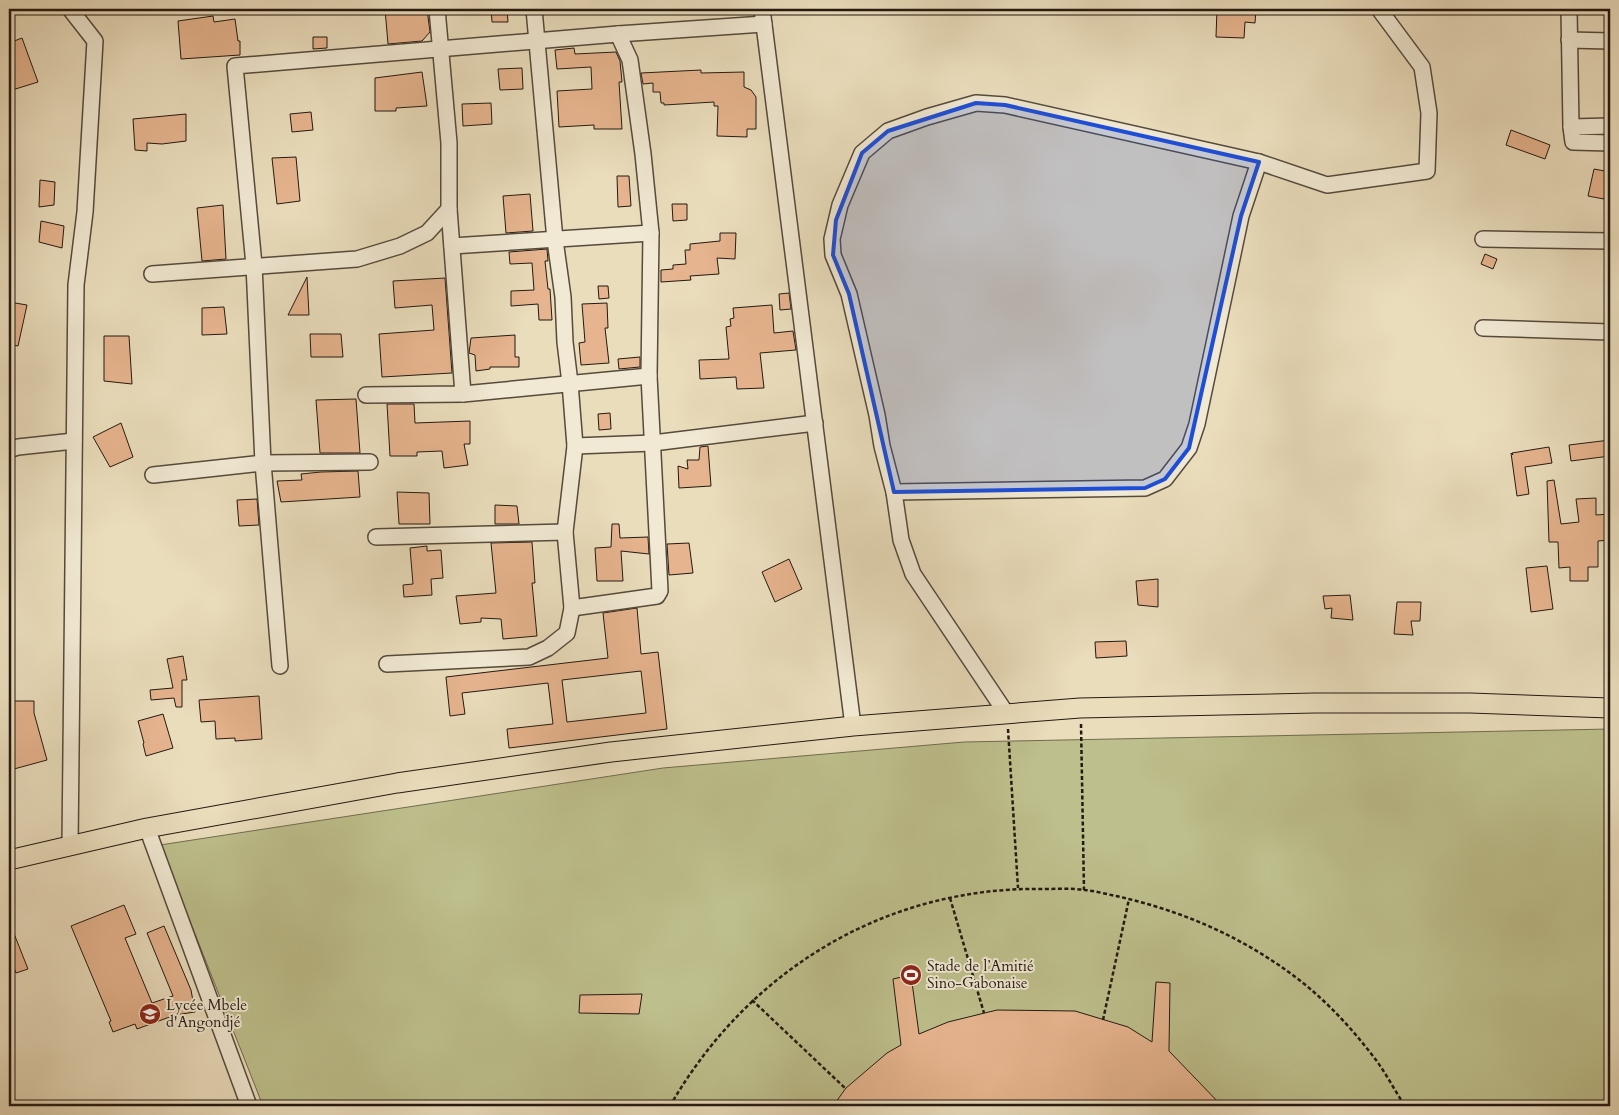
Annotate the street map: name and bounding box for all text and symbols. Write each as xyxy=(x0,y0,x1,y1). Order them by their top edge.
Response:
place label: Stade de l’Amitié Sino-Gabonaise xyxy=(927,956,1034,993)
sports icon: Stade de l’Amitié Sino-Gabonaise xyxy=(899,963,923,987)
place label: Lycée Mbele d'Angondjé xyxy=(166,995,247,1032)
school or university icon: Lycée Mbele d'Angondjé xyxy=(138,1002,162,1026)

